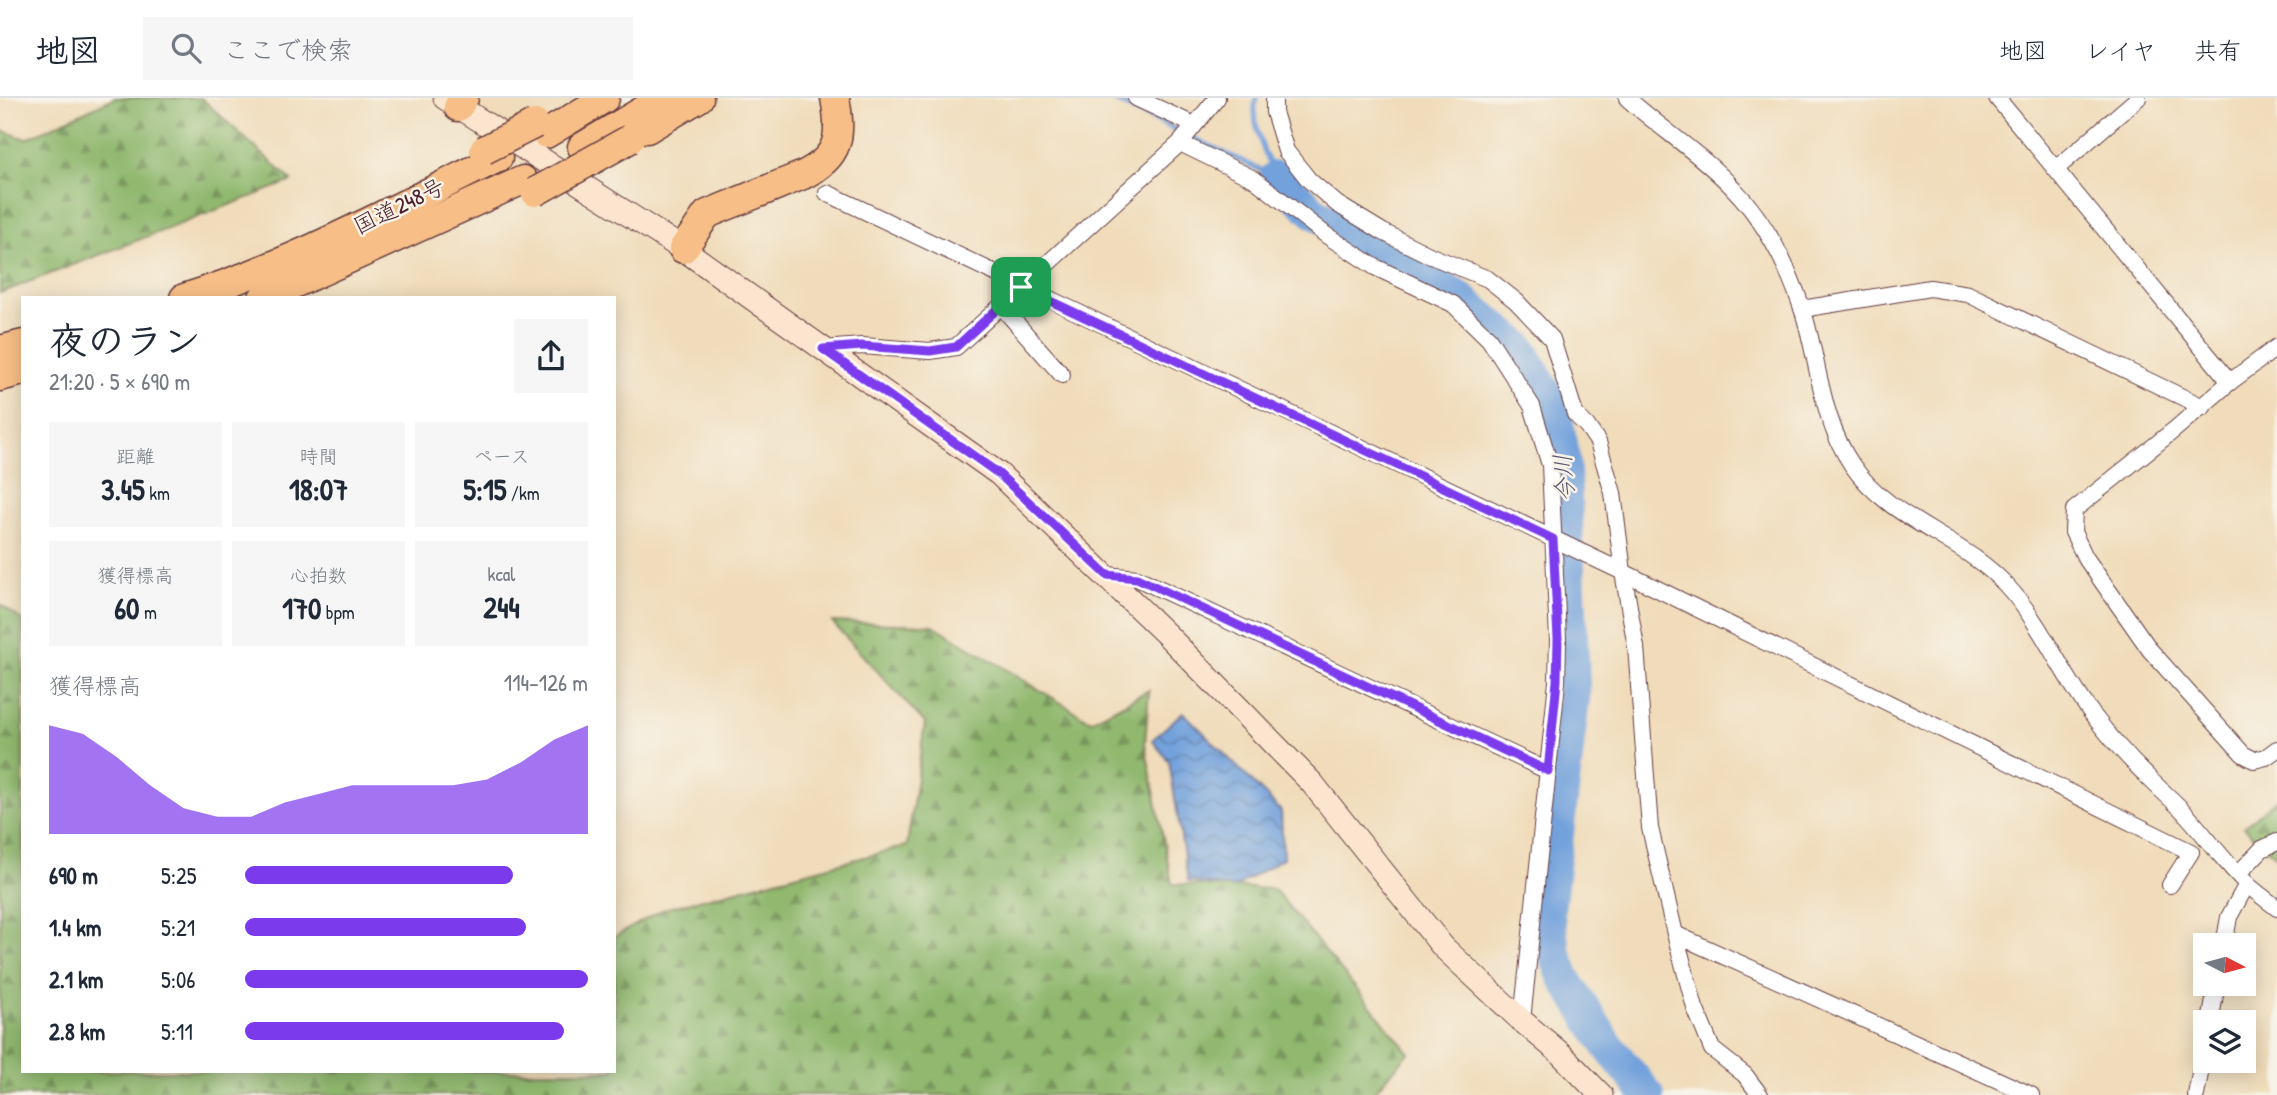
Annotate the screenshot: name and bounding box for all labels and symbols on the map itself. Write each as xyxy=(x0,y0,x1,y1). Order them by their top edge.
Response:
street label: 国道248号 xyxy=(348,170,450,241)
pin xyxy=(991,257,1051,317)
water label: 今川 xyxy=(1545,453,1581,503)
north arrow xyxy=(2193,933,2256,996)

